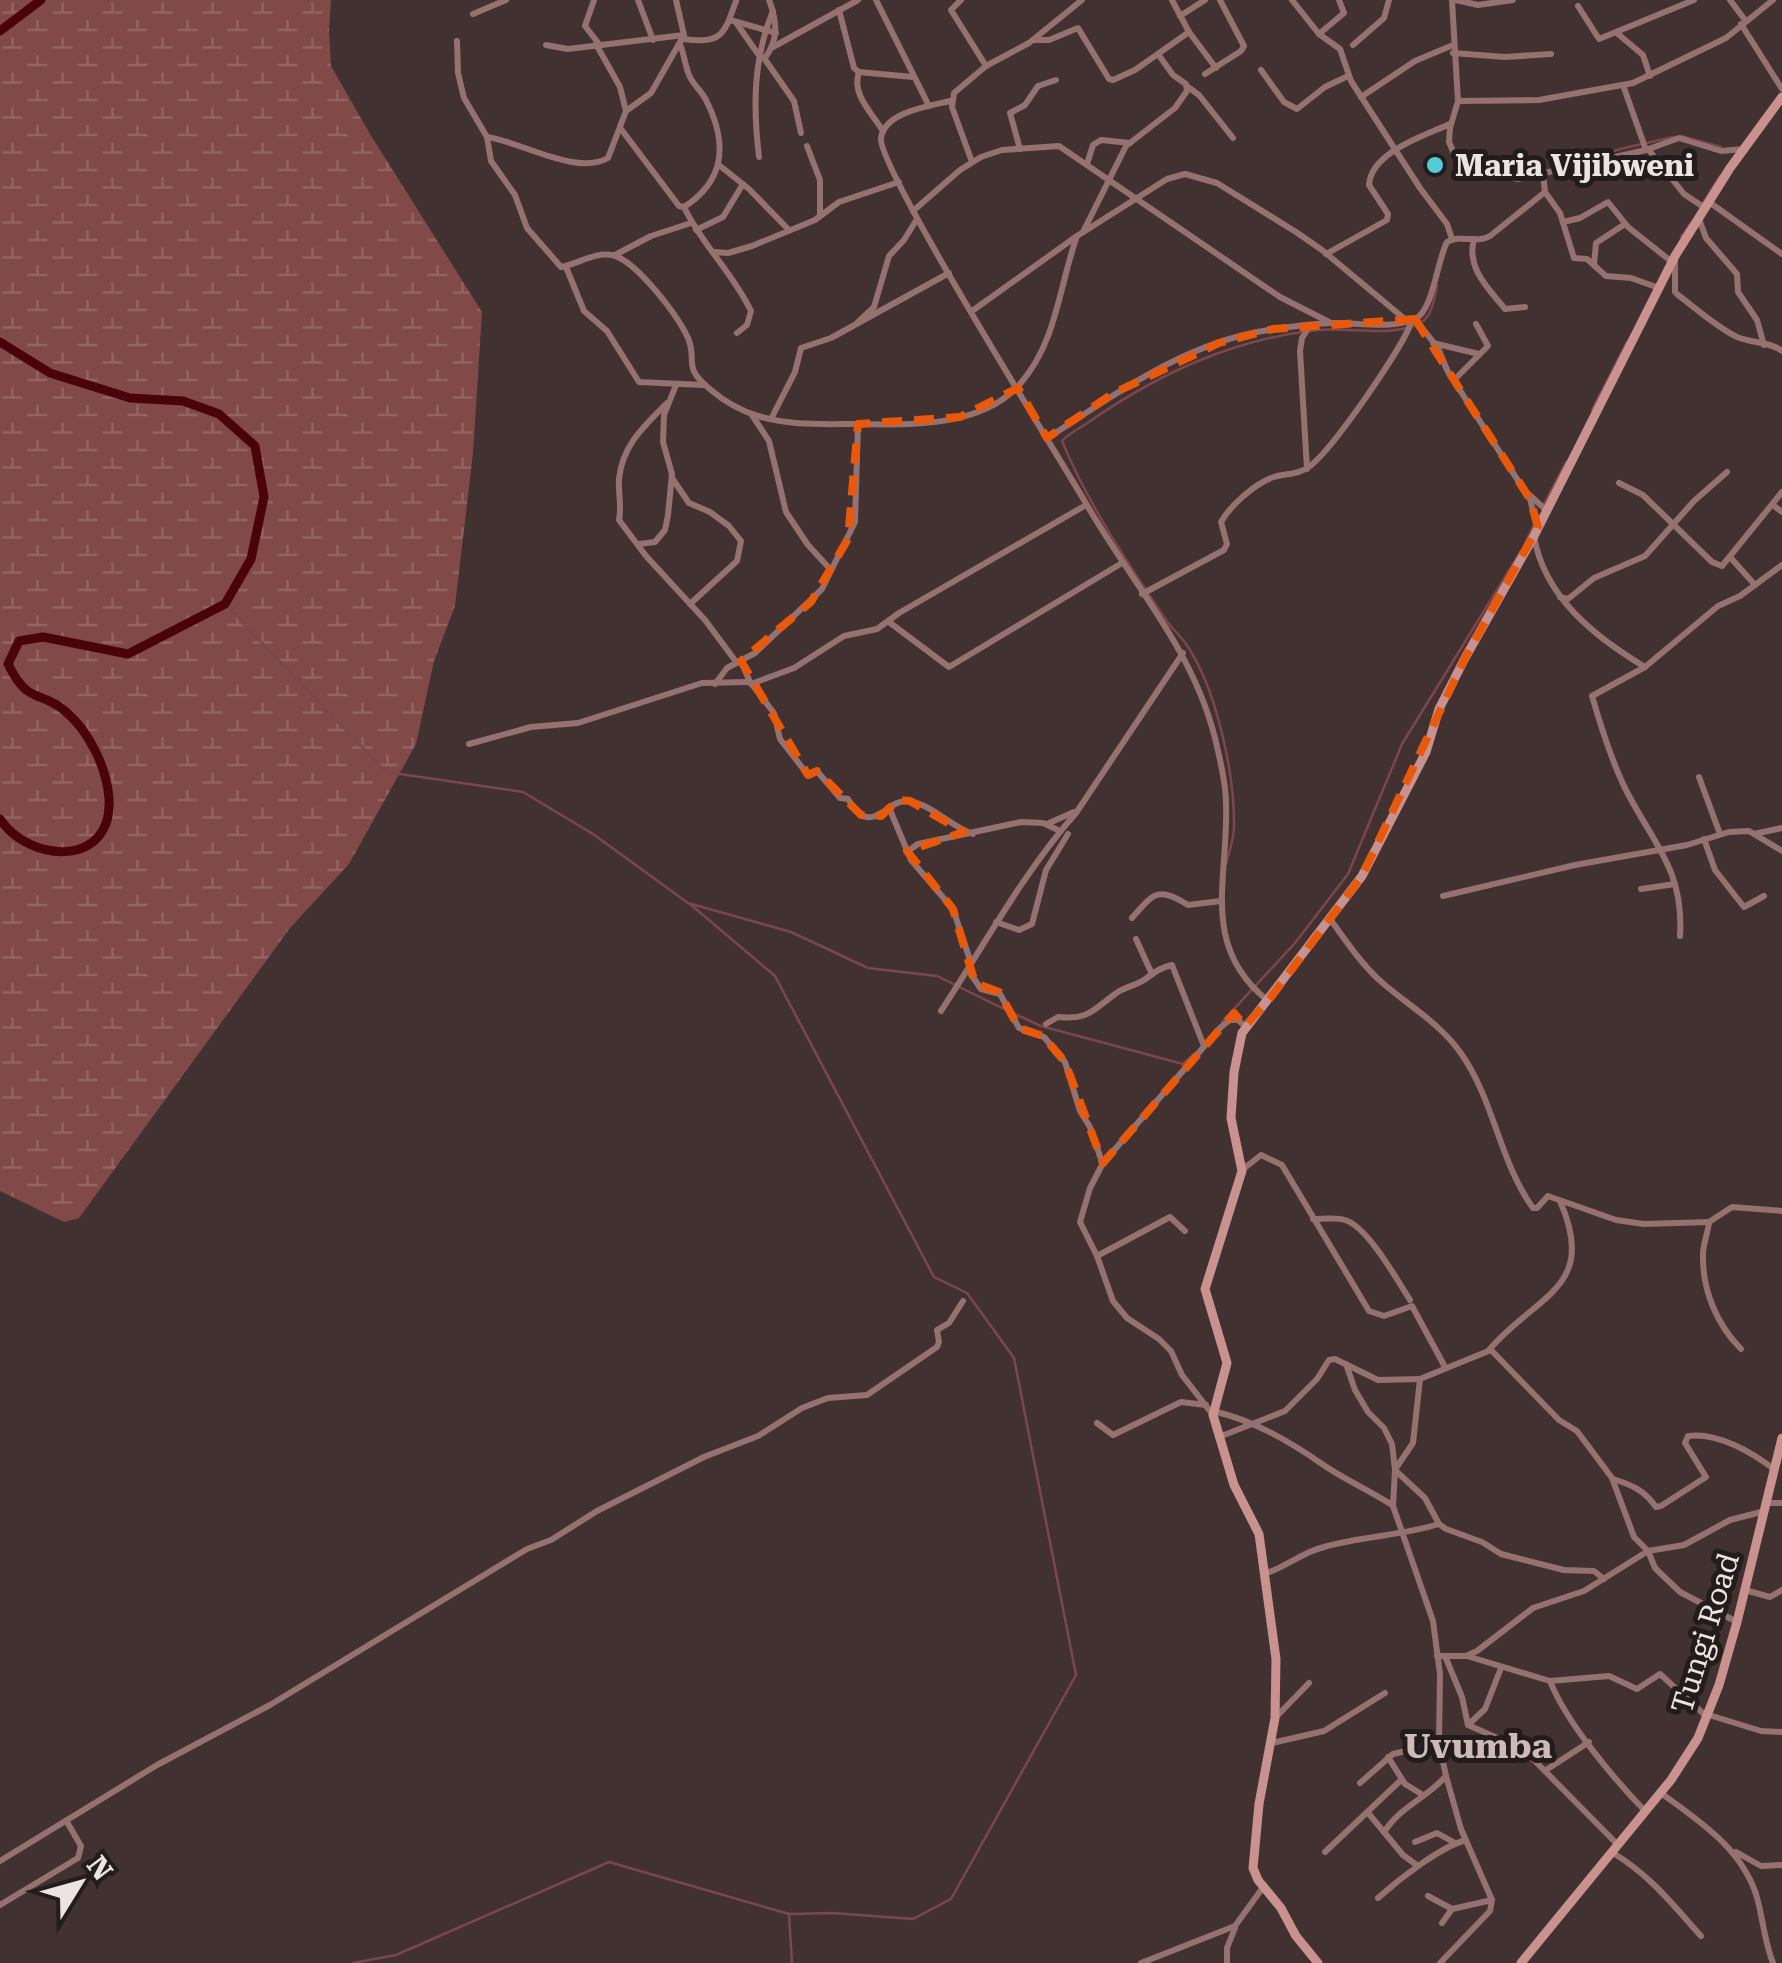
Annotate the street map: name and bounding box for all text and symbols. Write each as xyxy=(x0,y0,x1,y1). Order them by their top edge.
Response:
place label: Maria Vijibweni xyxy=(1455,148,1694,183)
marker: Maria Vijibweni xyxy=(1424,154,1446,176)
street label: Tungi Road xyxy=(1664,1549,1746,1717)
district label: Uvumba xyxy=(1404,1726,1552,1767)
north arrow xyxy=(30,1833,130,1933)
text: N xyxy=(80,1850,119,1887)

